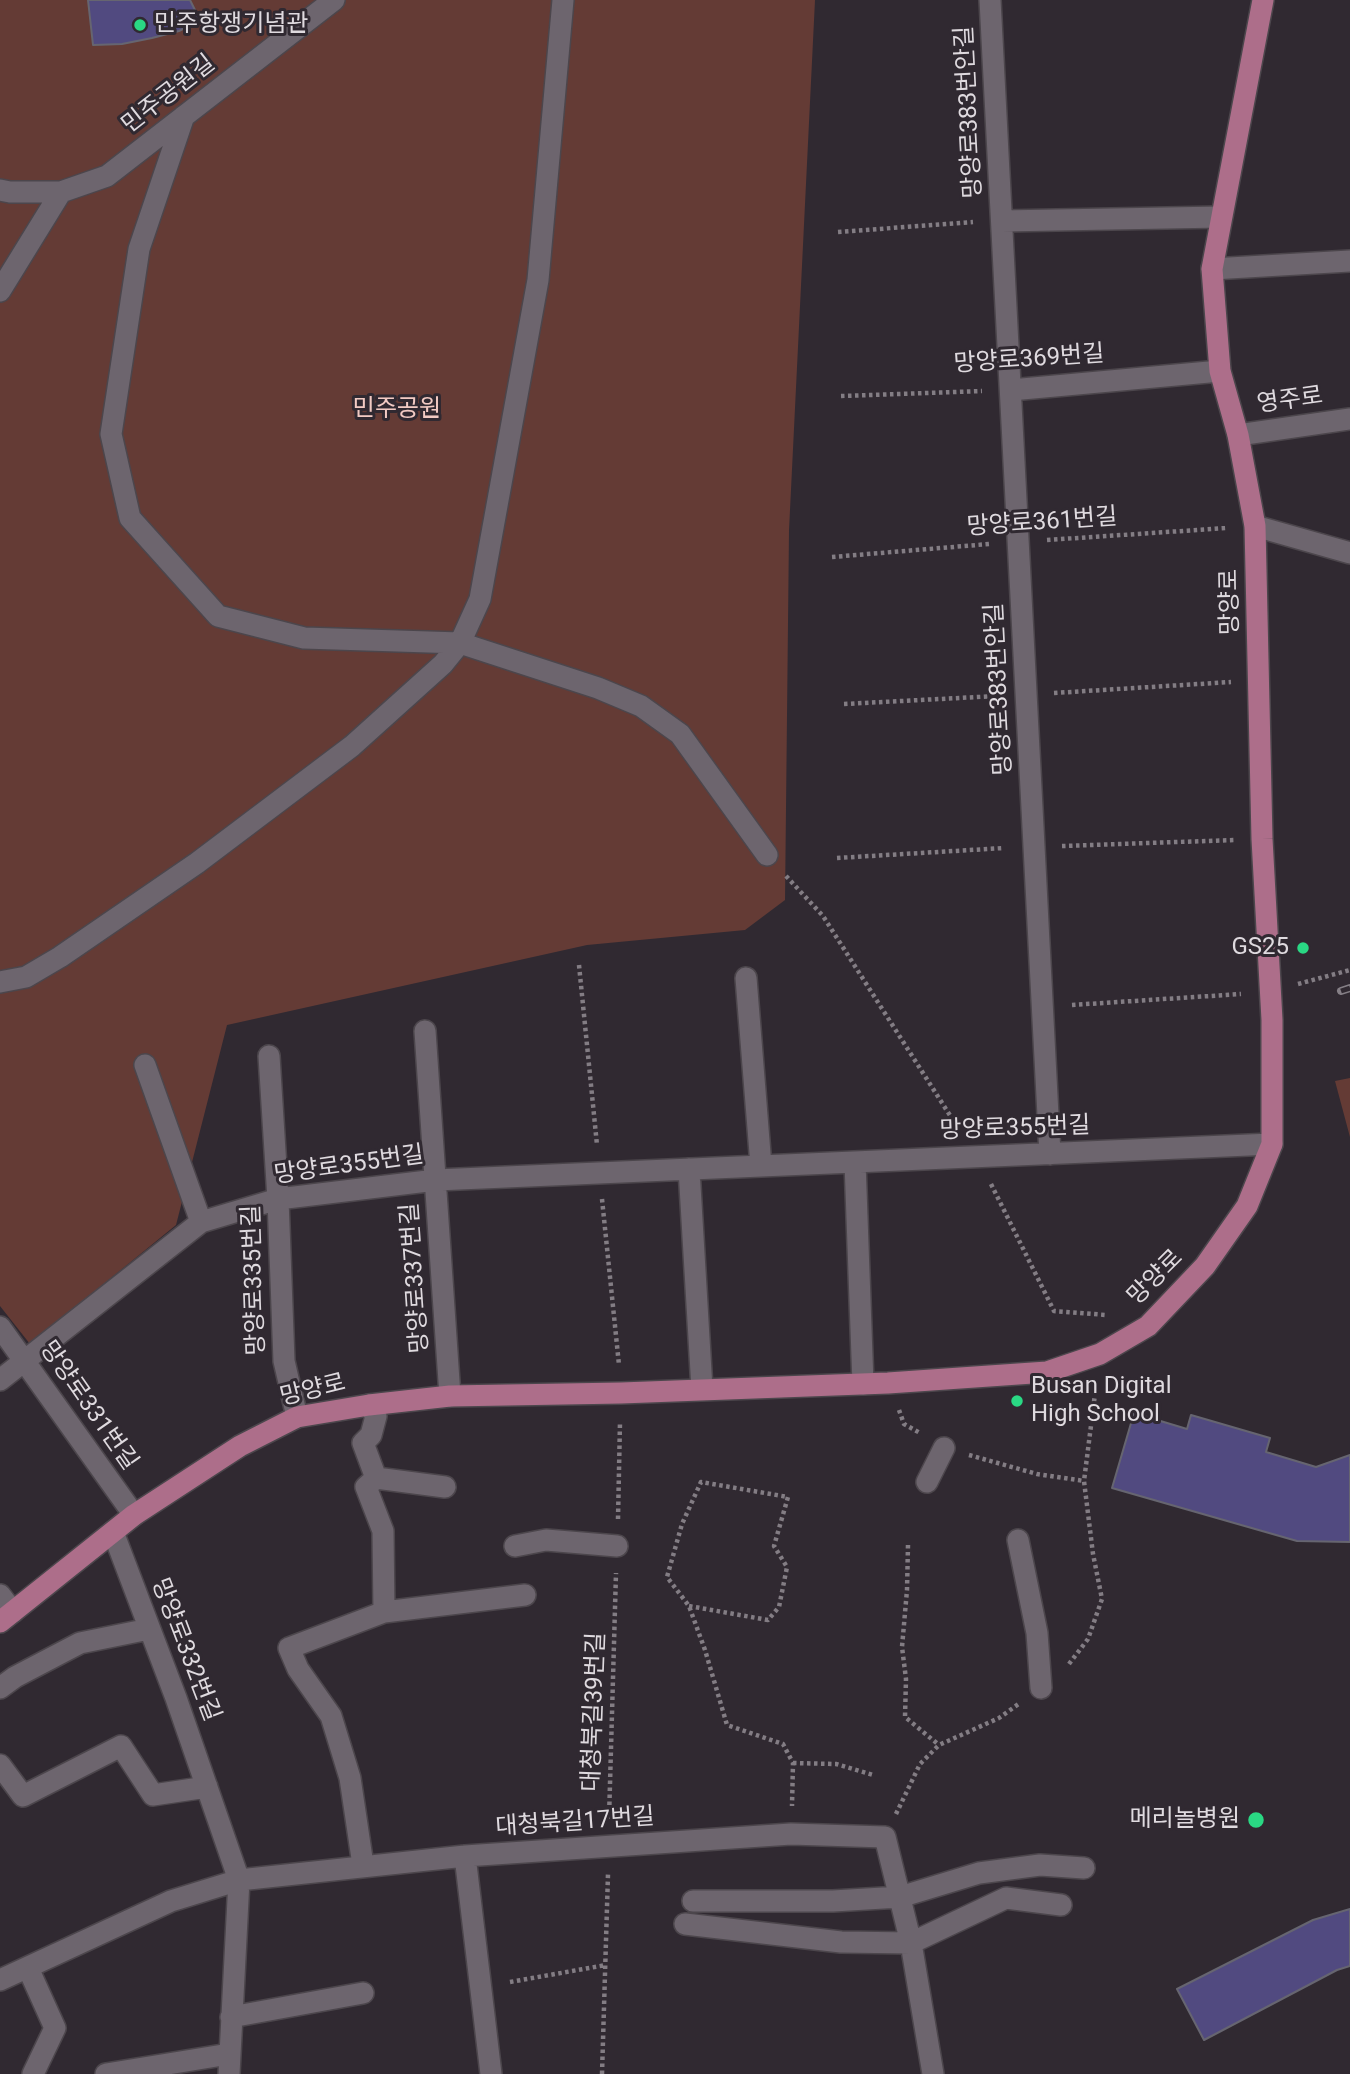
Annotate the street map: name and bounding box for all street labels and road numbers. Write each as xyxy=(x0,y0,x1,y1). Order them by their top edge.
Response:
street label: 망양로383번안길 xyxy=(951,25,989,199)
street label: 민주공원길 xyxy=(117,50,221,140)
street label: 망양로369번길 xyxy=(953,340,1105,380)
street label: 영주로 xyxy=(1255,382,1325,420)
street label: 망양로361번길 xyxy=(966,503,1118,543)
street label: 망양로 xyxy=(1216,569,1246,635)
street label: 망양로383번안길 xyxy=(981,602,1019,776)
street label: 망양로355번길 xyxy=(939,1112,1091,1146)
street label: 망양로355번길 xyxy=(272,1141,426,1191)
street label: 망양로337번길 xyxy=(396,1202,436,1354)
street label: 망양로335번길 xyxy=(238,1204,272,1356)
street label: 망양로 xyxy=(1122,1244,1190,1312)
street label: 망양로331번길 xyxy=(33,1336,143,1476)
street label: 망양로 xyxy=(277,1369,349,1413)
street label: 망양로332번길 xyxy=(145,1574,225,1726)
street label: 대청북길39번길 xyxy=(578,1632,612,1792)
street label: 대청북길17번길 xyxy=(494,1803,656,1843)

